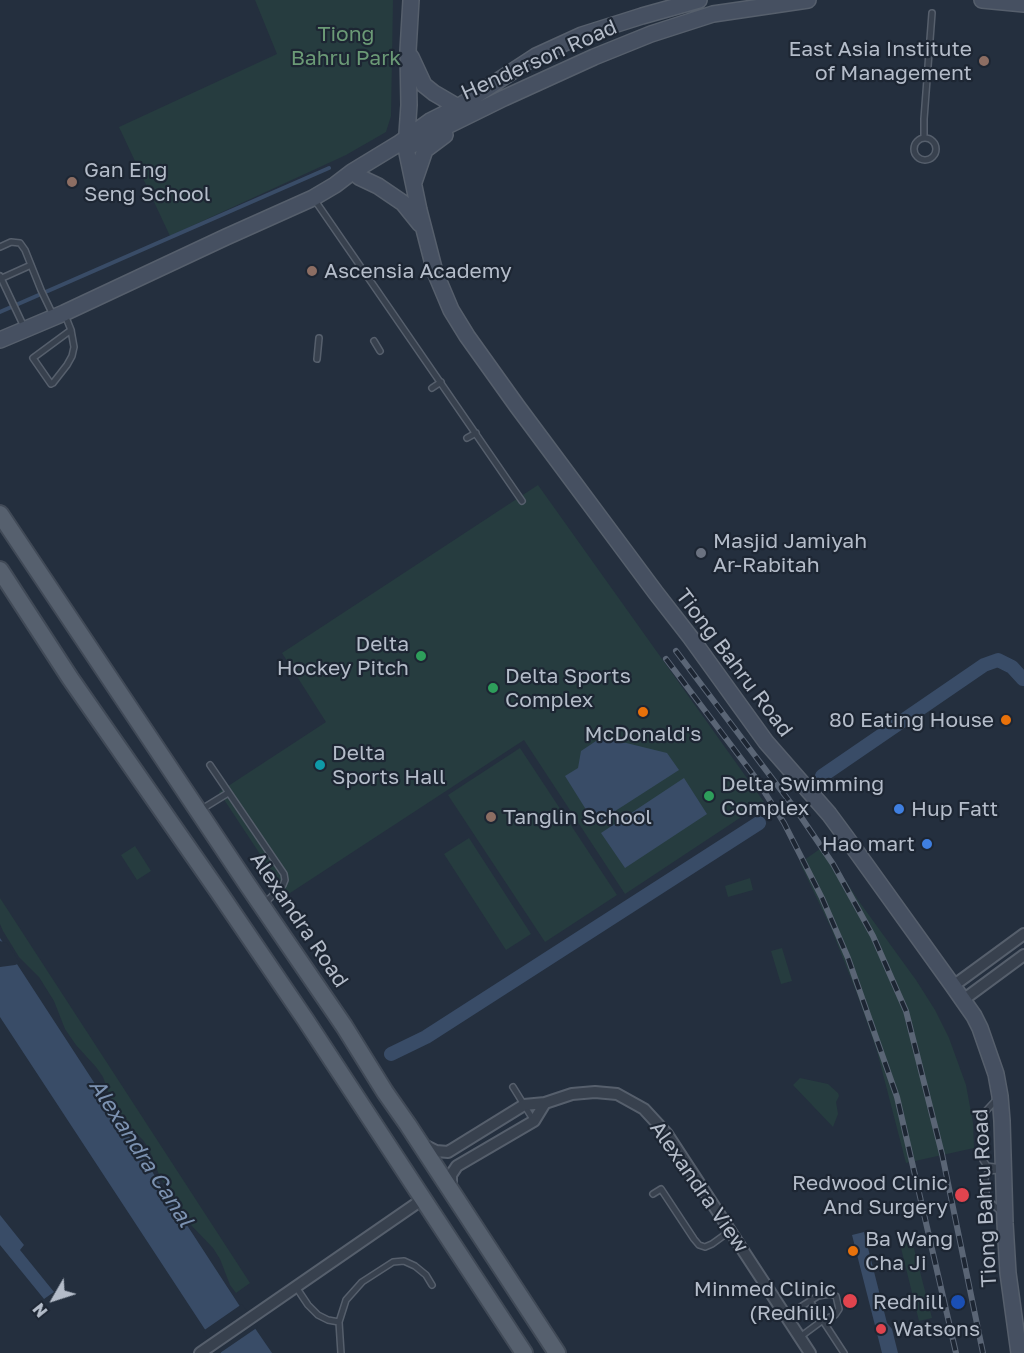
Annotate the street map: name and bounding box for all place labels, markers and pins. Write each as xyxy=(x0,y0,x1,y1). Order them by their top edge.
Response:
place label: East Asia Institute of Management xyxy=(789,36,972,86)
marker: East Asia Institute of Management xyxy=(977,54,991,68)
place label: Gan Eng Seng School xyxy=(84,157,210,207)
marker: Gan Eng Seng School xyxy=(65,175,79,189)
place label: Ascensia Academy xyxy=(324,258,512,284)
marker: Ascensia Academy xyxy=(305,264,319,278)
place label: Masjid Jamiyah Ar-Rabitah xyxy=(713,528,867,578)
marker: Masjid Jamiyah Ar-Rabitah xyxy=(694,546,708,560)
place label: Delta Hockey Pitch xyxy=(277,631,409,681)
marker: Delta Hockey Pitch xyxy=(414,649,428,663)
place label: Delta Sports Complex xyxy=(505,663,631,713)
marker: Delta Sports Complex xyxy=(486,681,500,695)
marker: McDonald's xyxy=(636,705,650,719)
place label: 80 Eating House xyxy=(829,707,994,733)
marker: 80 Eating House xyxy=(999,713,1013,727)
place label: McDonald's xyxy=(585,721,701,747)
place label: Delta Sports Hall xyxy=(332,740,446,790)
marker: Delta Sports Hall xyxy=(313,758,327,772)
place label: Delta Swimming Complex xyxy=(721,771,884,821)
marker: Delta Swimming Complex xyxy=(702,789,716,803)
place label: Hup Fatt xyxy=(911,796,998,822)
marker: Hup Fatt xyxy=(892,802,906,816)
place label: Tanglin School xyxy=(503,804,652,830)
marker: Tanglin School xyxy=(484,810,498,824)
place label: Hao mart xyxy=(822,831,915,857)
marker: Hao mart xyxy=(920,837,934,851)
place label: Redwood Clinic And Surgery xyxy=(792,1170,948,1220)
marker: Redwood Clinic And Surgery xyxy=(953,1186,971,1204)
place label: Ba Wang Cha Ji xyxy=(865,1226,953,1276)
marker: Ba Wang Cha Ji xyxy=(846,1244,860,1258)
place label: Minmed Clinic (Redhill) xyxy=(694,1276,836,1326)
place label: Redhill xyxy=(873,1289,944,1315)
marker: Minmed Clinic (Redhill) xyxy=(841,1292,859,1310)
marker: Redhill xyxy=(949,1293,967,1311)
place label: Watsons xyxy=(893,1316,980,1342)
marker: Watsons xyxy=(874,1322,888,1336)

